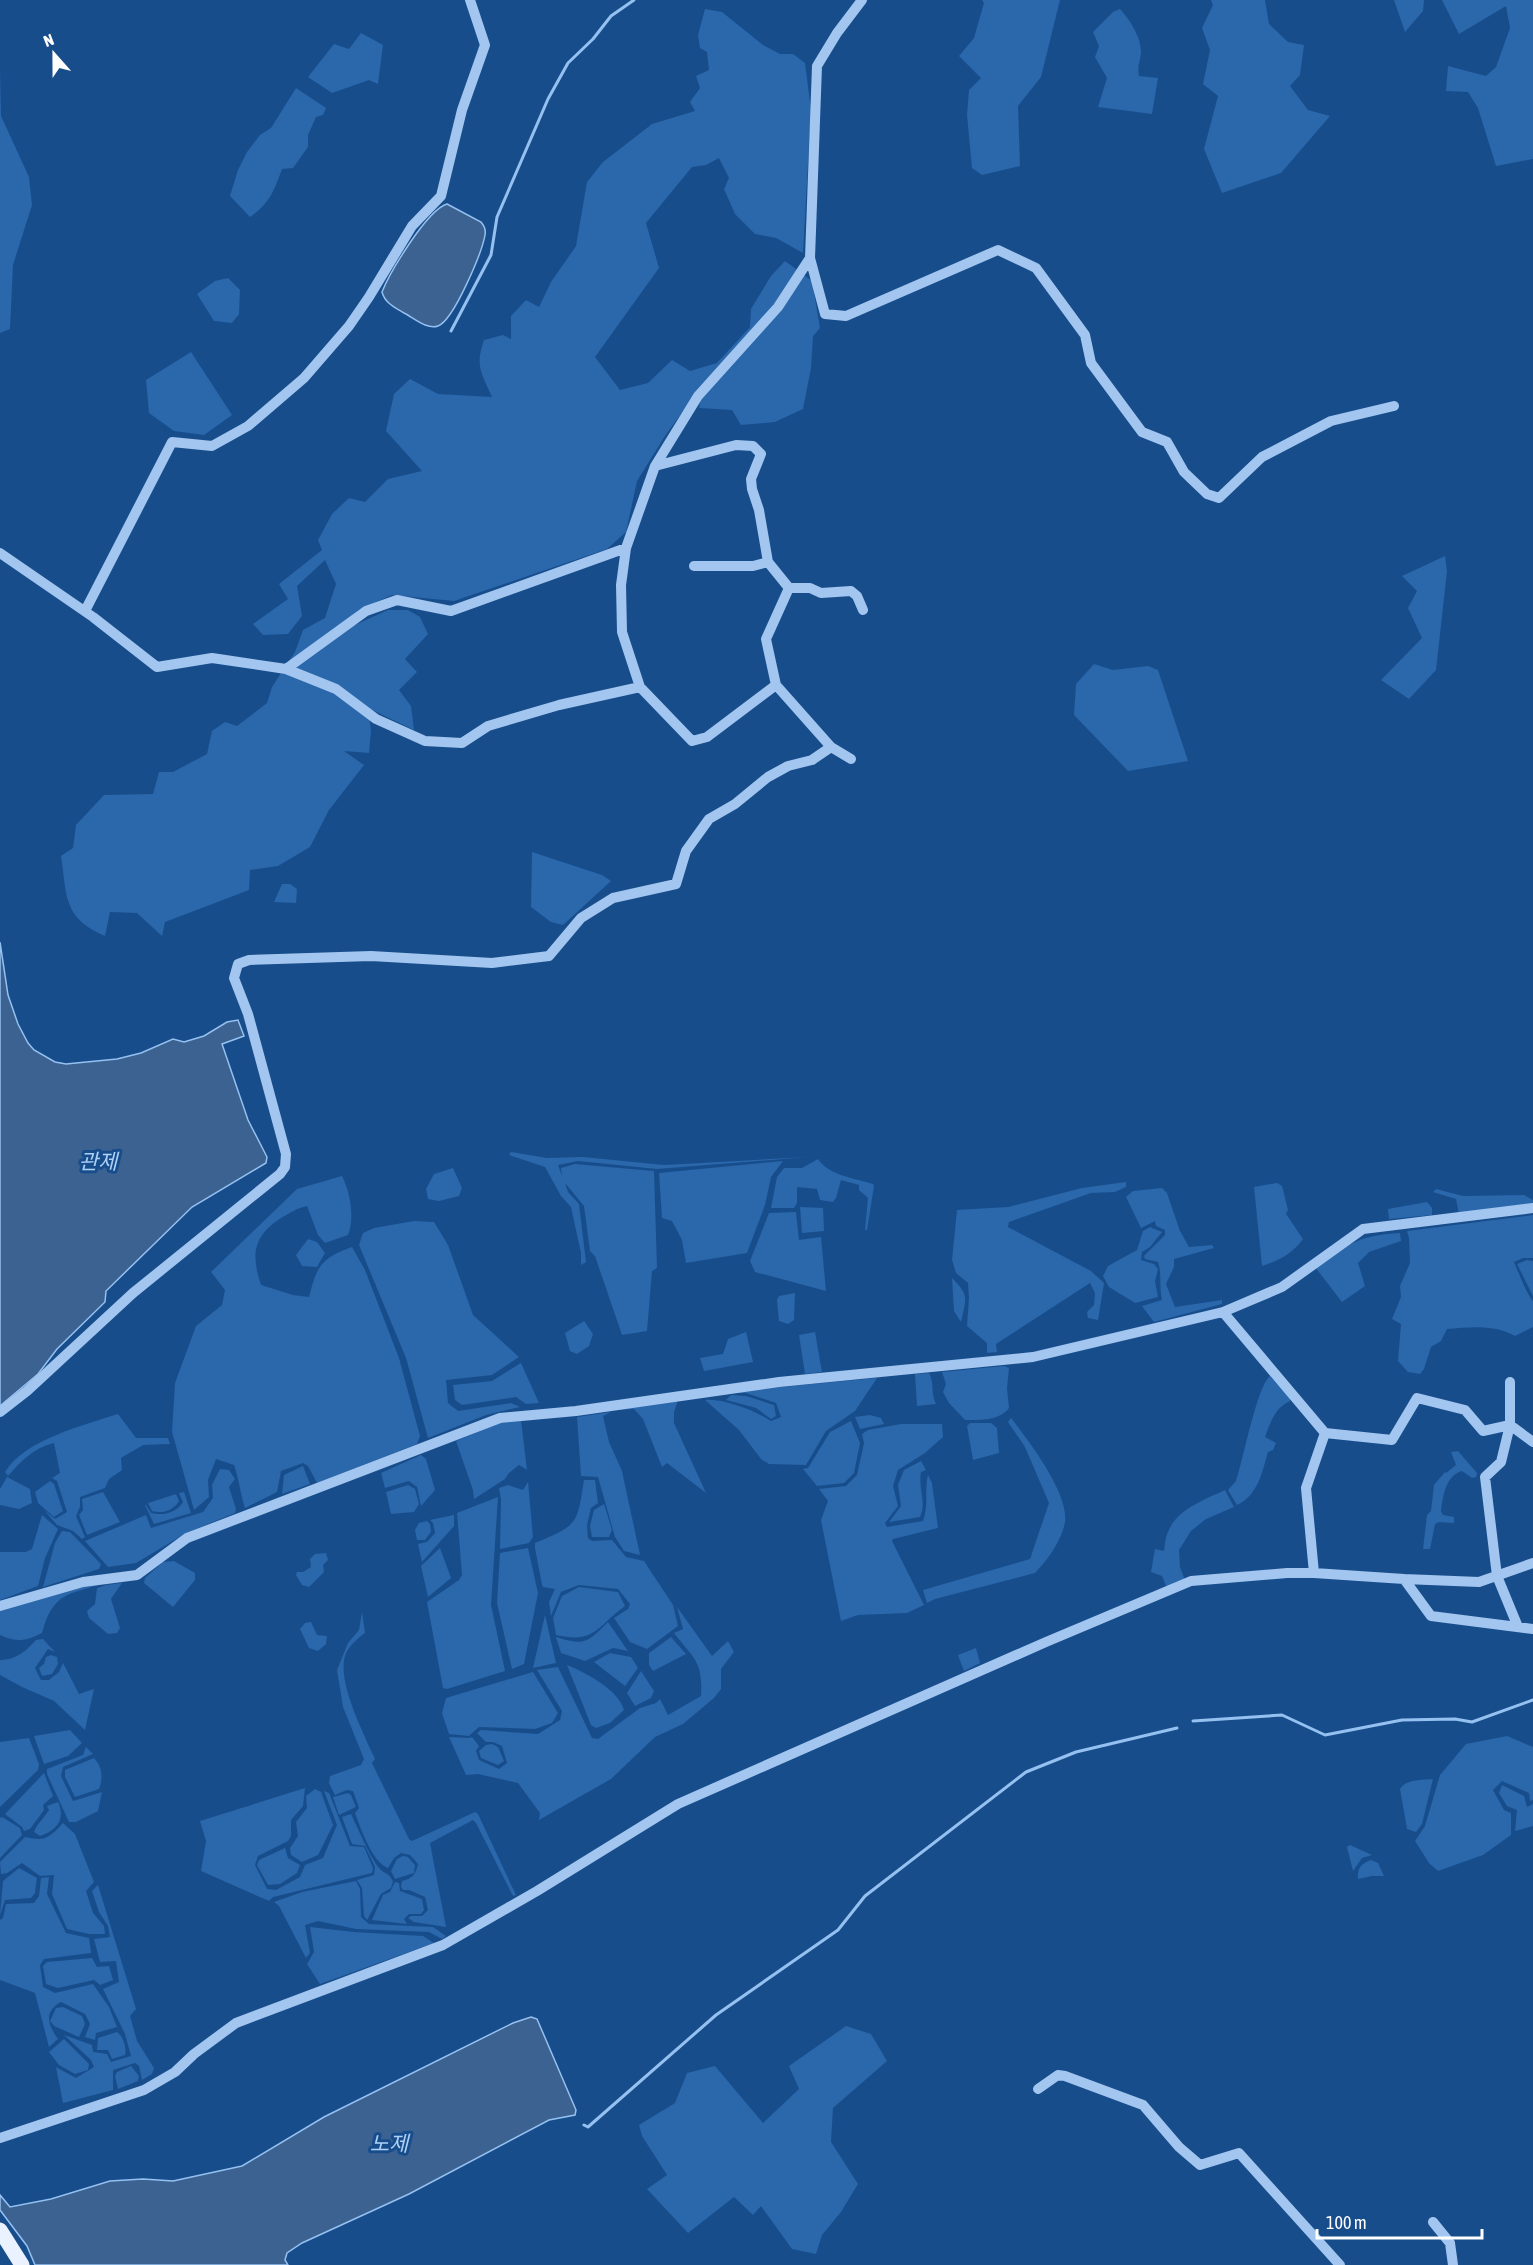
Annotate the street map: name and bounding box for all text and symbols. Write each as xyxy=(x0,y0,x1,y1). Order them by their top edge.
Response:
north arrow xyxy=(24,24,84,84)
text: N xyxy=(41,30,56,50)
water label: 관제 xyxy=(79,1149,120,1173)
water label: 노제 xyxy=(370,2131,411,2155)
scale bar xyxy=(1317,2202,1482,2240)
text: 100 m xyxy=(1326,2212,1367,2233)

